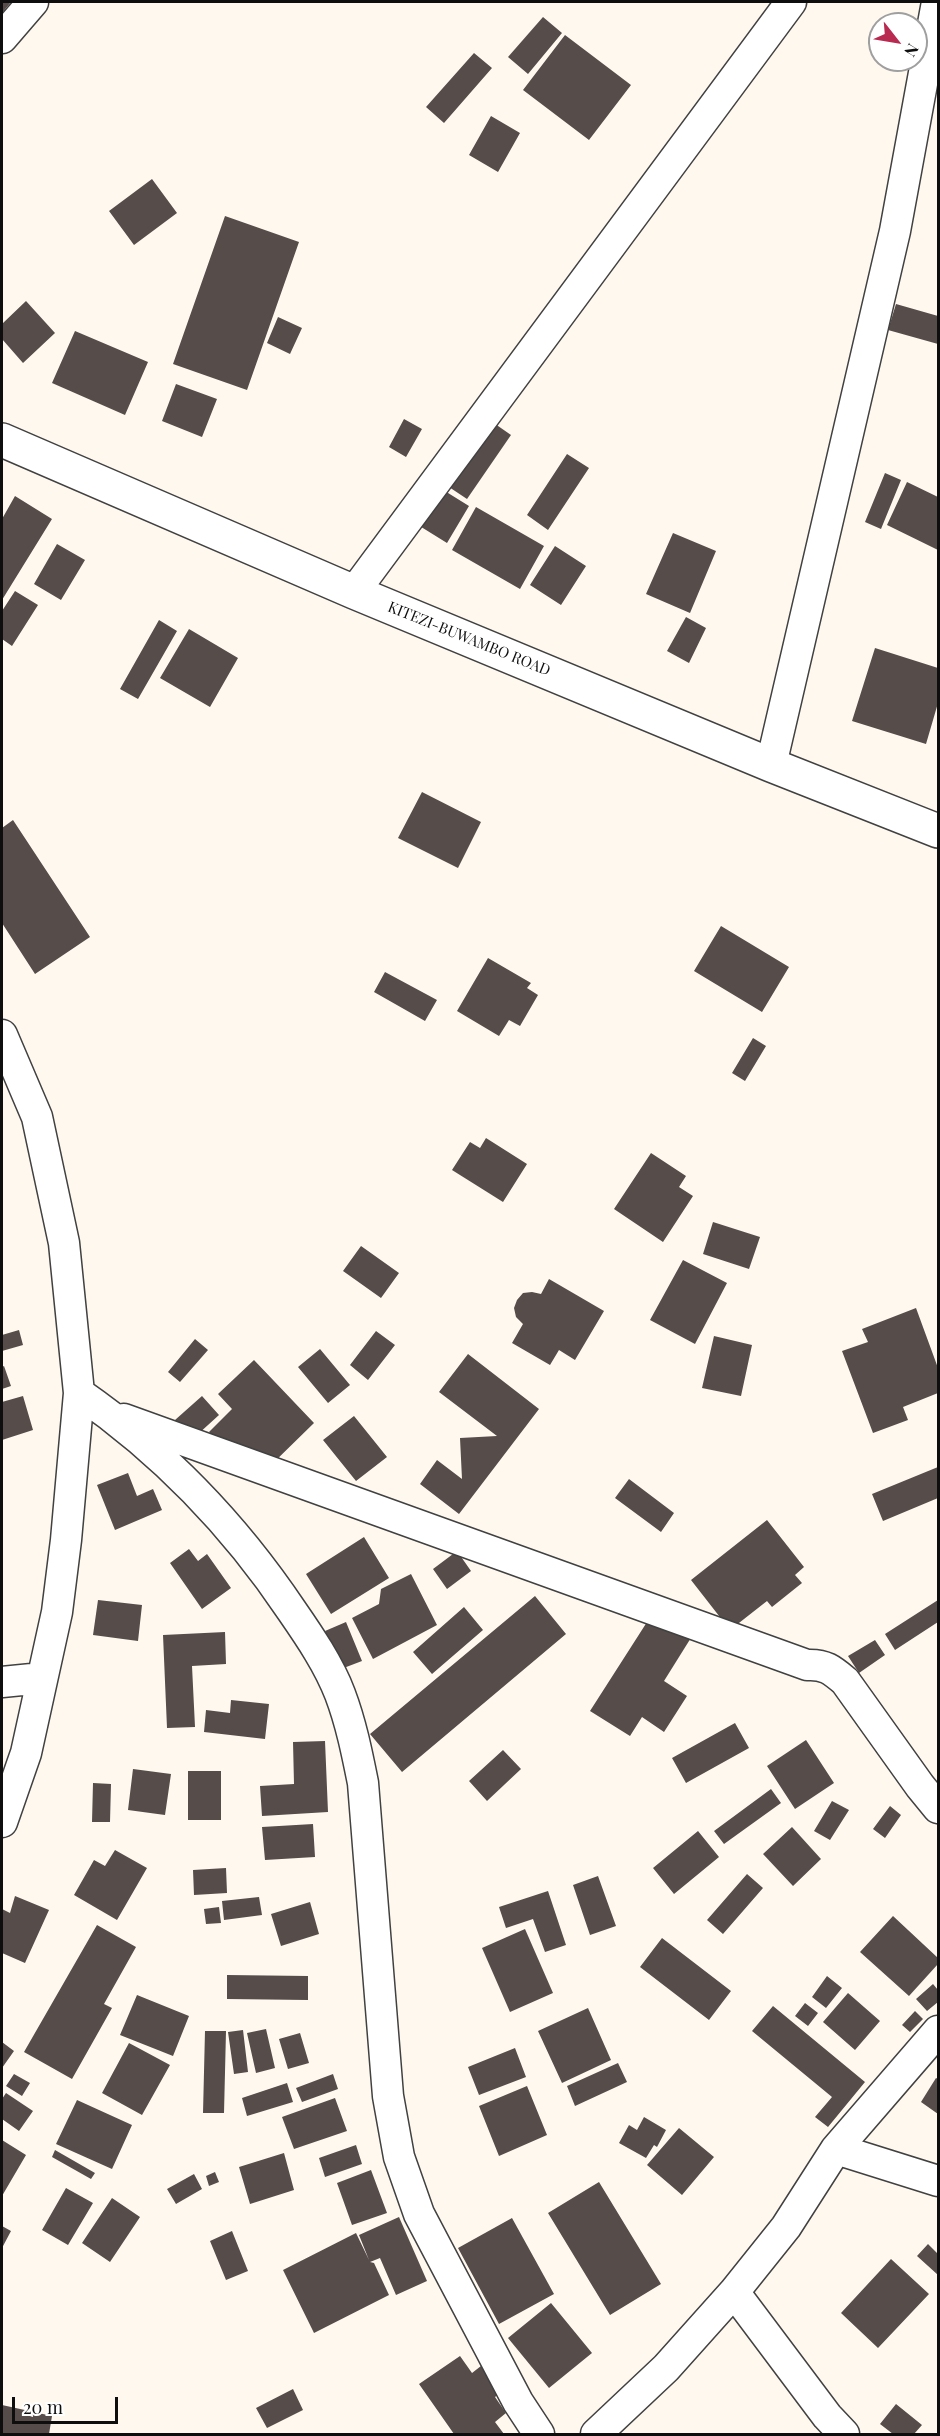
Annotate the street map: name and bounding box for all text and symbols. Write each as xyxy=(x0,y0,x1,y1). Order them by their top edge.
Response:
north arrow xyxy=(868,12,928,72)
text: N xyxy=(900,40,924,61)
street label: KITEZI-BUWAMBO ROAD xyxy=(385,598,553,680)
scale bar xyxy=(15,2385,122,2423)
text: 20 m xyxy=(23,2395,63,2419)

